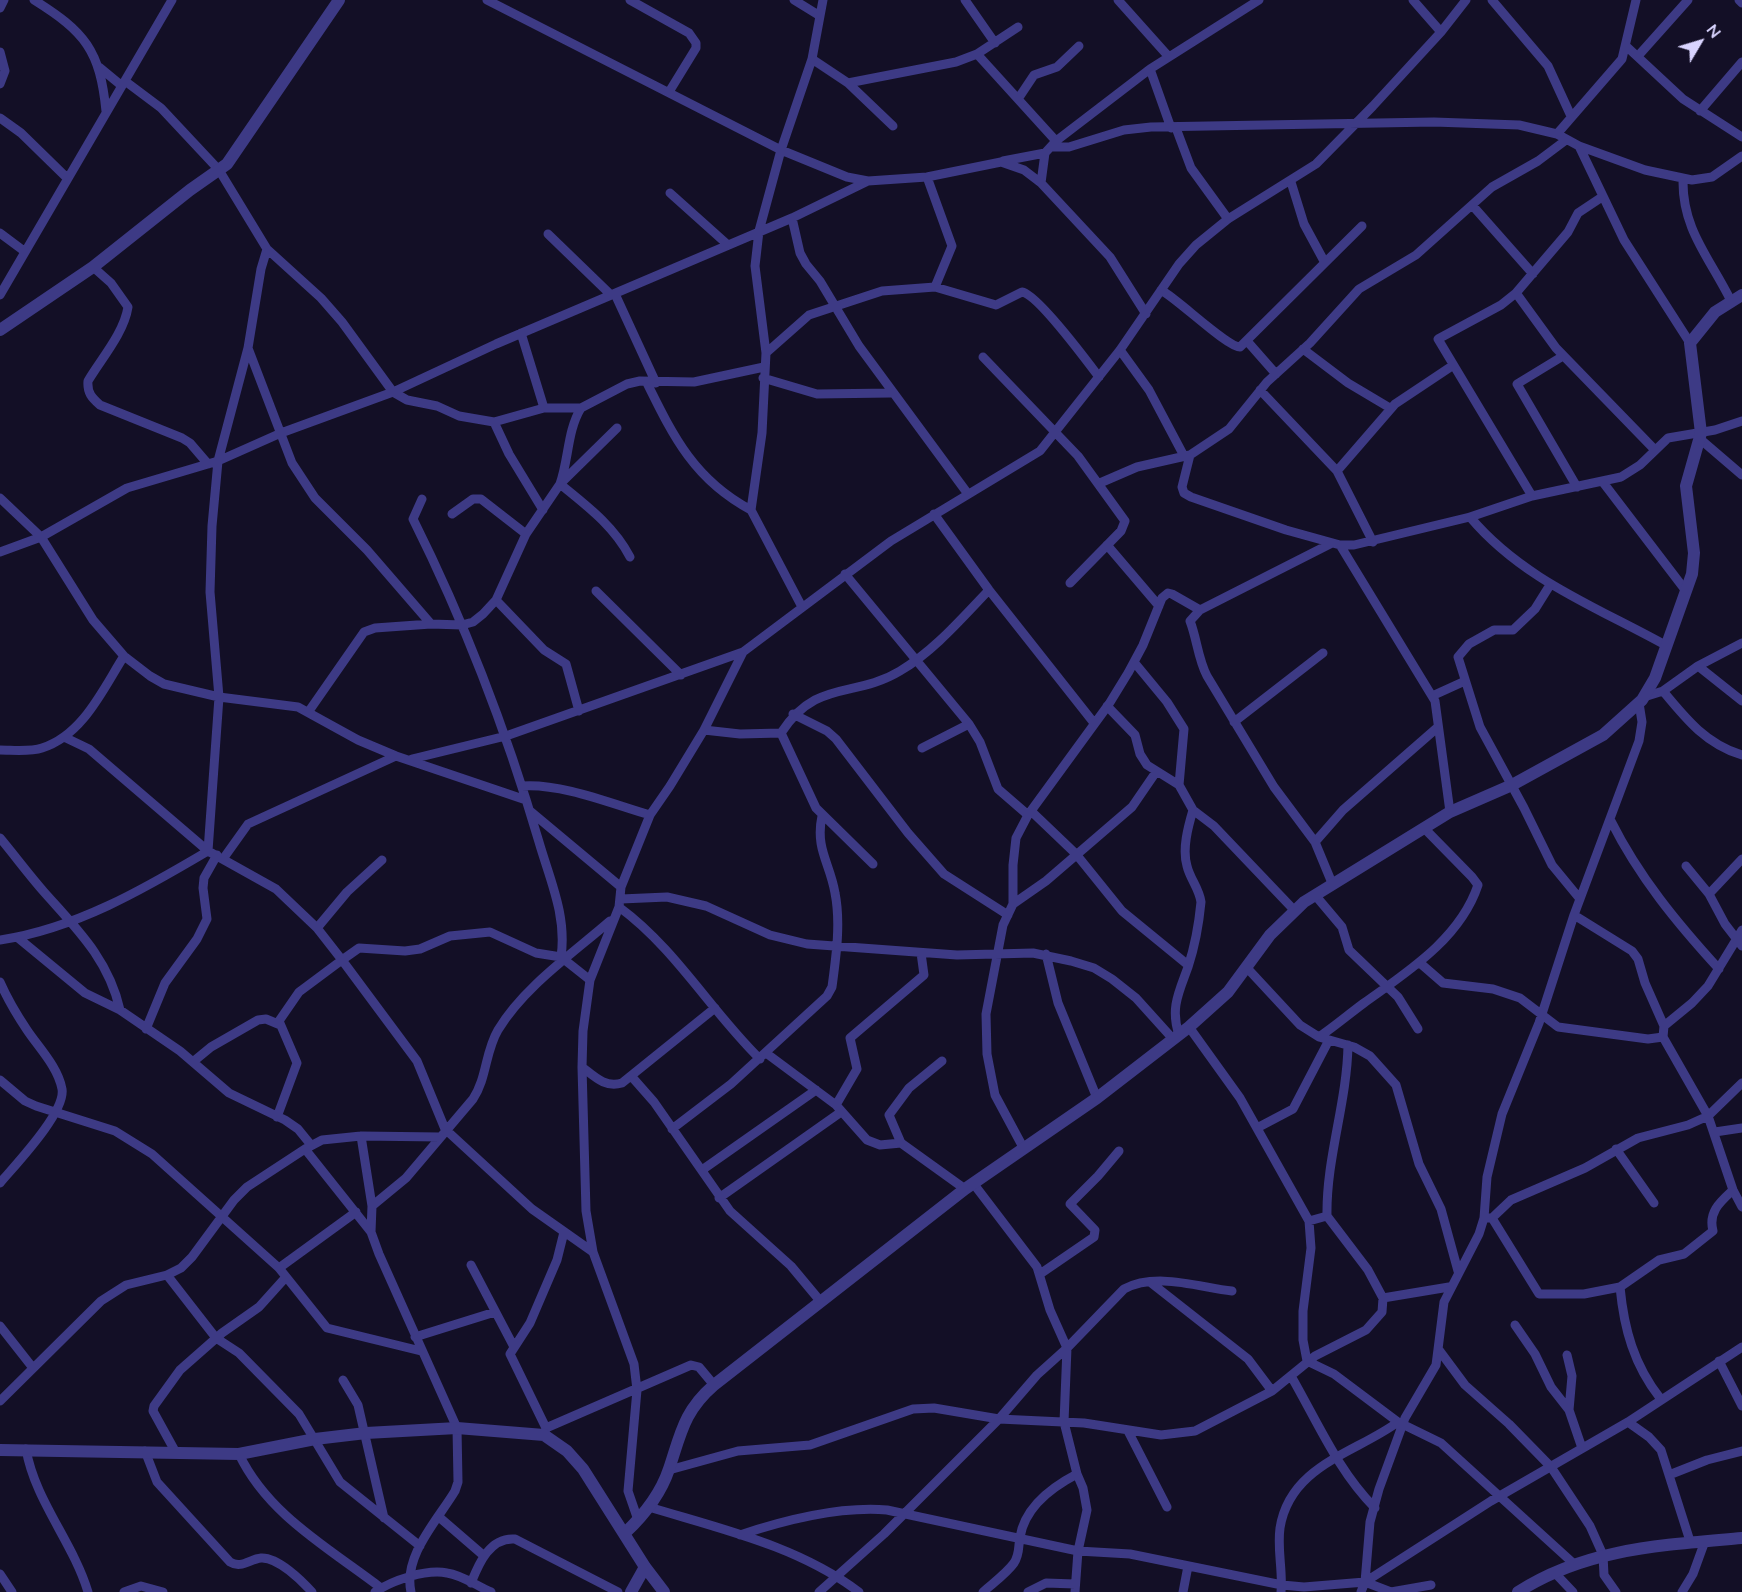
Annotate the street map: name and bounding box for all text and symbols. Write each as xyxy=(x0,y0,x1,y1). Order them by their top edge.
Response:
north arrow xyxy=(1670,12,1730,72)
text: N xyxy=(1703,20,1726,41)

